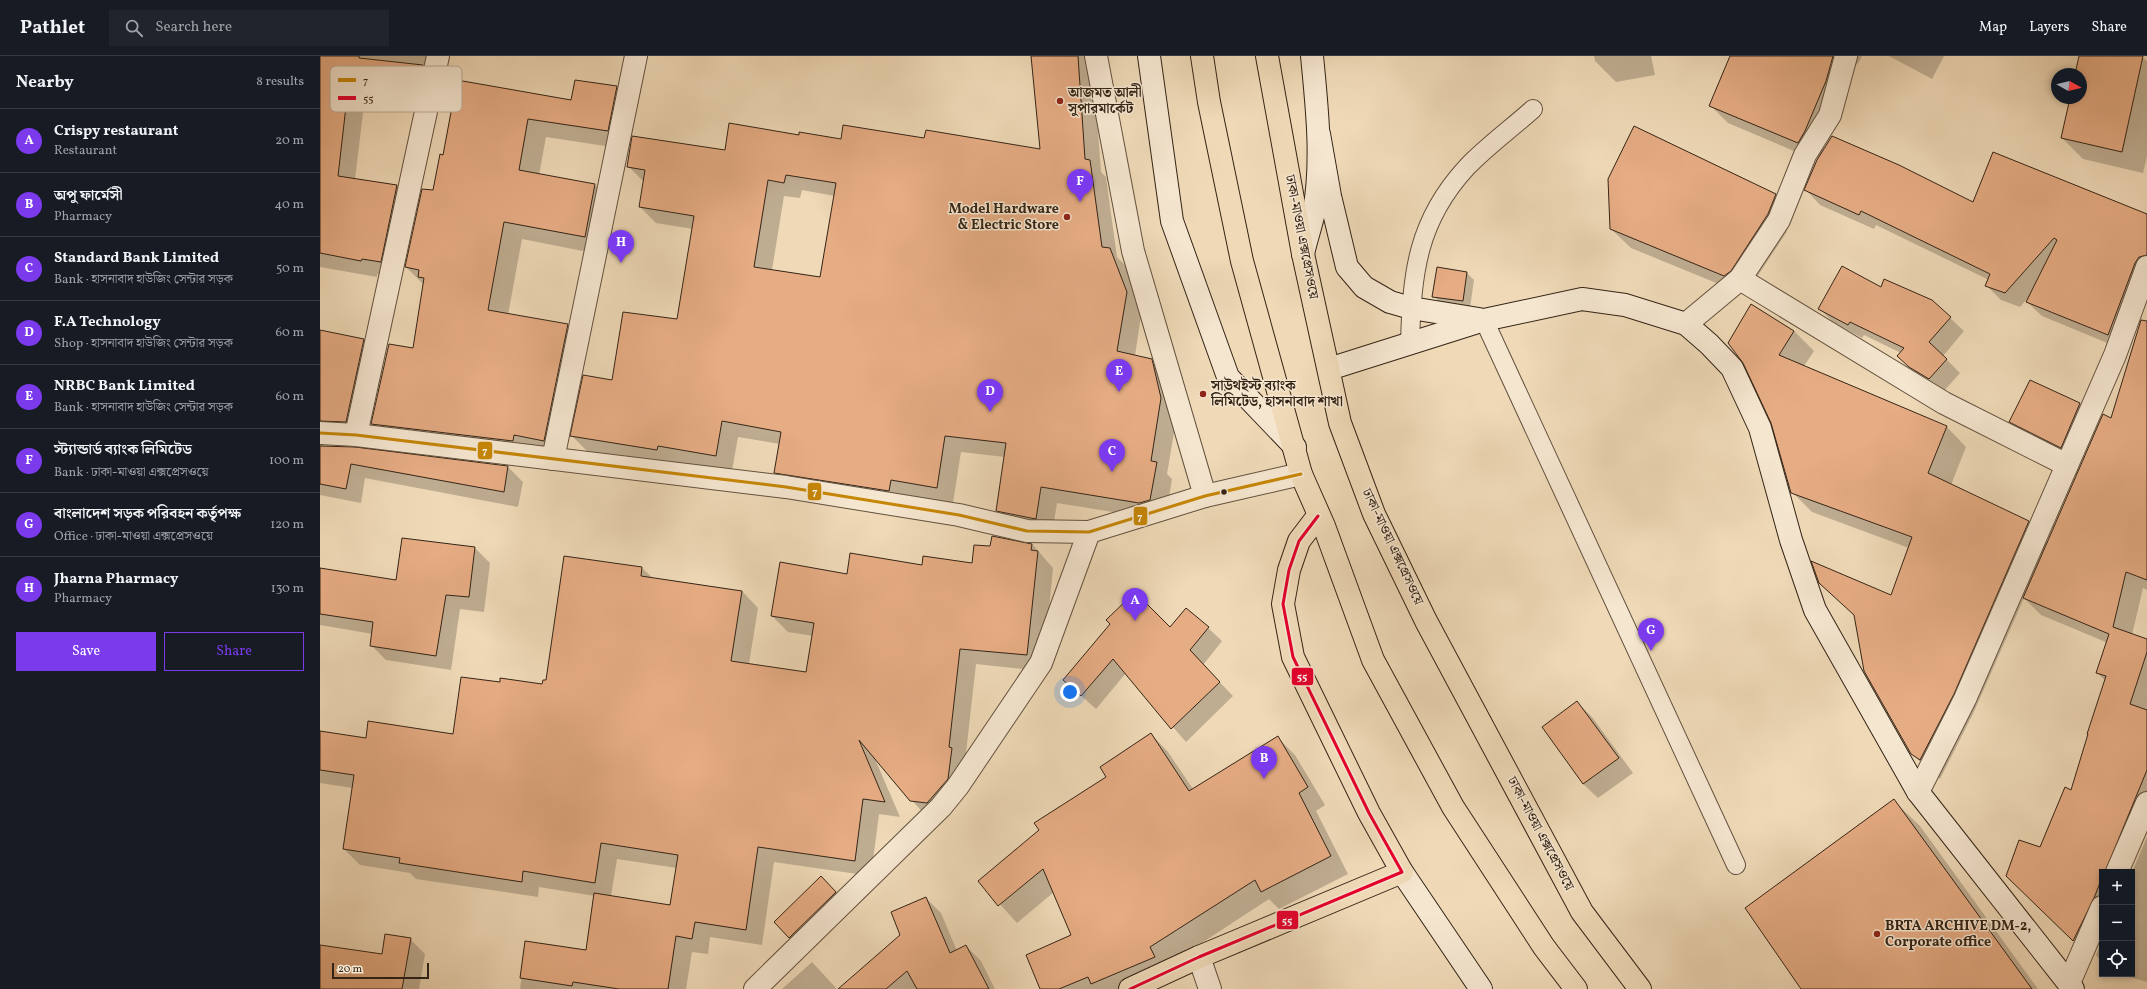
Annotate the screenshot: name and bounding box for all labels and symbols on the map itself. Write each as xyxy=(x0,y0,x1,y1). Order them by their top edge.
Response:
legend xyxy=(330,66,462,112)
north arrow xyxy=(2051,68,2087,104)
text: 7 xyxy=(363,74,368,89)
place label: আজমত আলী সুপারমার্কেট xyxy=(1067,83,1142,119)
text: 55 xyxy=(363,92,374,107)
marker: আজমত আলী সুপারমার্কেট xyxy=(1055,96,1065,106)
pin: F xyxy=(1067,169,1093,202)
street label: ঢাকা-মাওয়া এক্সপ্রেসওয়ে xyxy=(1279,172,1322,301)
place label: Model Hardware & Electric Store xyxy=(948,200,1059,235)
marker: Model Hardware & Electric Store xyxy=(1062,212,1072,222)
pin: H xyxy=(608,230,634,263)
pin: E xyxy=(1106,359,1132,392)
place label: সাউথইস্ট ব্যাংক লিমিটেড, হাসনাবাদ শাখা xyxy=(1210,376,1343,412)
pin: D xyxy=(977,379,1003,412)
marker: সাউথইস্ট ব্যাংক লিমিটেড, হাসনাবাদ শাখা xyxy=(1198,389,1208,399)
pin: C xyxy=(1099,439,1125,472)
line badge: 7 xyxy=(477,441,493,460)
text: 7 xyxy=(482,444,488,459)
line badge: 7 xyxy=(807,482,822,501)
text: 7 xyxy=(812,485,818,500)
street label: ঢাকা-মাওয়া এক্সপ্রেসওয়ে xyxy=(1356,485,1428,609)
unlabelled marker xyxy=(1219,487,1229,497)
line badge: 7 xyxy=(1133,506,1148,526)
text: 7 xyxy=(1137,510,1143,525)
pin: A xyxy=(1122,588,1148,621)
pin: G xyxy=(1638,618,1664,651)
line badge: 55 xyxy=(1291,667,1314,686)
text: 55 xyxy=(1297,670,1307,685)
your location xyxy=(1060,682,1080,702)
pin: B xyxy=(1251,746,1277,779)
street label: ঢাকা-মাওয়া এক্সপ্রেসওয়ে xyxy=(1501,773,1578,895)
line badge: 55 xyxy=(1276,910,1299,930)
text: 55 xyxy=(1282,914,1292,929)
place label: BRTA ARCHIVE DM-2, Corporate office xyxy=(1885,917,2031,952)
marker: BRTA ARCHIVE DM-2, Corporate office xyxy=(1872,929,1882,939)
scale bar xyxy=(332,961,429,980)

